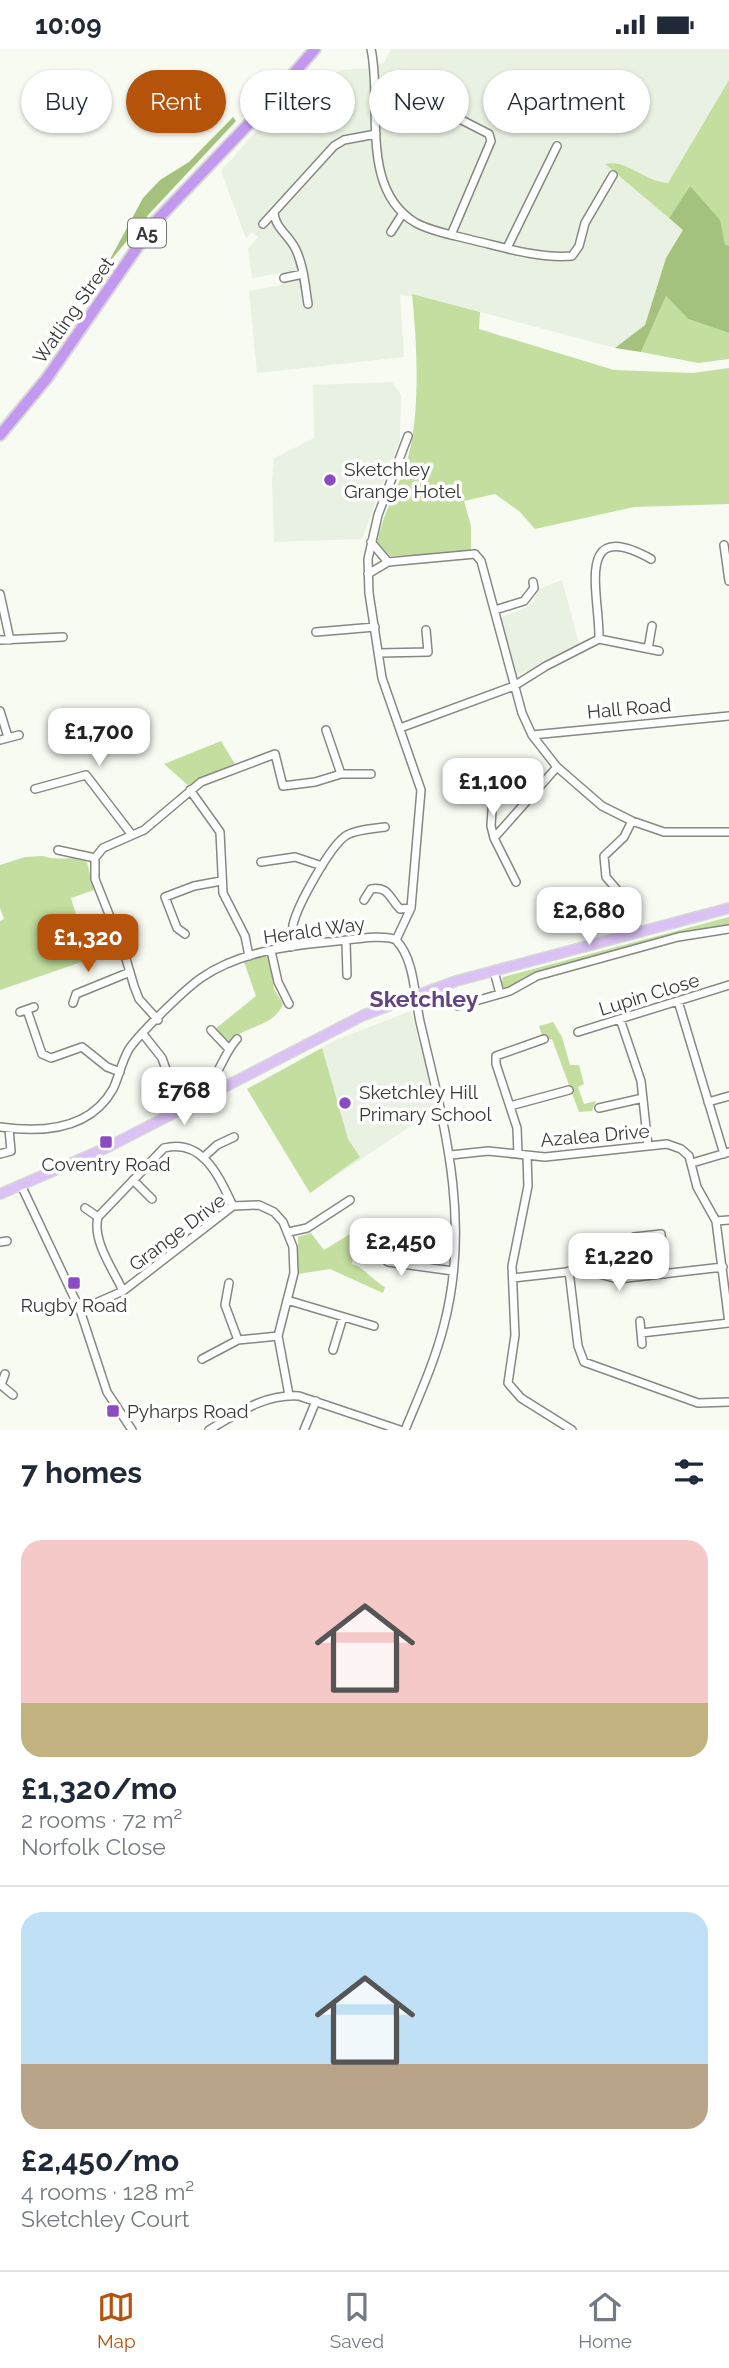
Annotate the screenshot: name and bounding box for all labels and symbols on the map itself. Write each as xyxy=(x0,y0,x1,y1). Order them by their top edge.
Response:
road number: A5 xyxy=(128,218,166,247)
street label: Watling Street xyxy=(28,252,118,368)
place label: Sketchley Grange Hotel xyxy=(344,458,462,502)
marker: Sketchley Grange Hotel xyxy=(322,472,338,488)
street label: Hall Road xyxy=(586,693,672,723)
pin: £1,700 xyxy=(42,709,156,768)
pin: £1,100 xyxy=(436,759,550,818)
pin: £2,680 xyxy=(532,887,646,947)
street label: Herald Way xyxy=(262,912,366,948)
pin: £1,320 xyxy=(31,915,145,974)
street label: Lupin Close xyxy=(596,968,702,1020)
district label: Sketchley xyxy=(370,985,479,1012)
pin: £768 xyxy=(143,1067,225,1127)
place label: Sketchley Hill Primary School xyxy=(359,1081,492,1125)
marker: Sketchley Hill Primary School xyxy=(337,1095,353,1111)
street label: Azalea Drive xyxy=(540,1119,650,1151)
marker: Coventry Road xyxy=(98,1134,114,1150)
place label: Coventry Road xyxy=(41,1153,171,1175)
street label: Grange Drive xyxy=(125,1189,229,1275)
pin: £2,450 xyxy=(344,1219,458,1278)
pin: £1,220 xyxy=(562,1233,676,1293)
marker: Rugby Road xyxy=(66,1275,82,1291)
place label: Rugby Road xyxy=(21,1294,127,1316)
place label: Pyharps Road xyxy=(127,1400,249,1422)
marker: Pyharps Road xyxy=(105,1403,121,1419)

